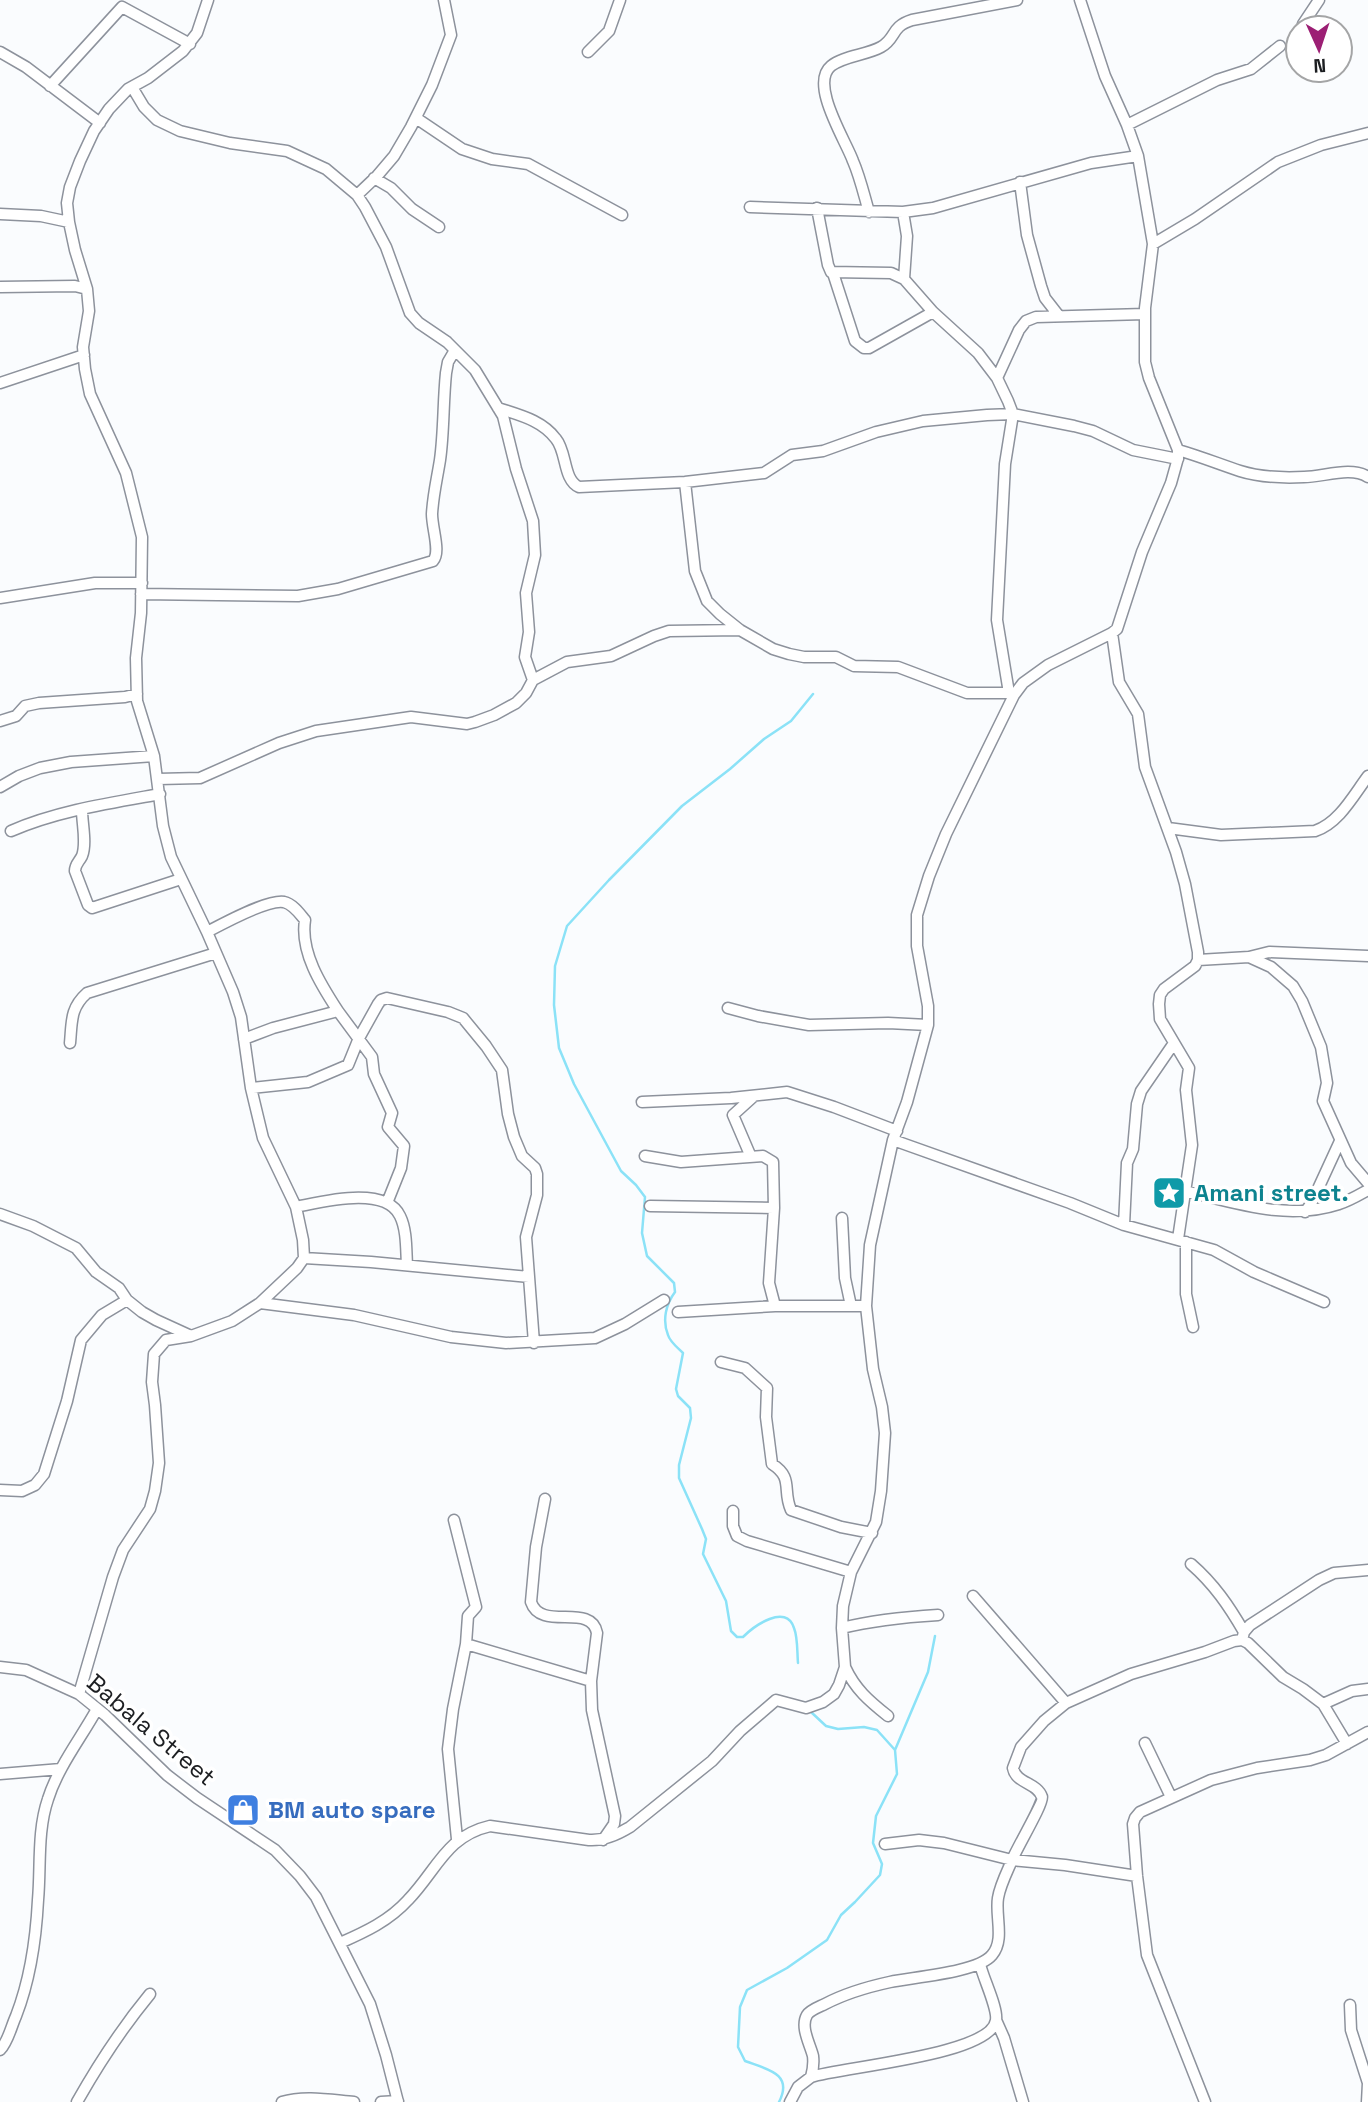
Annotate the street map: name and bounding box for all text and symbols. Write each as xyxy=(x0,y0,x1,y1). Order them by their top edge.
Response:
north arrow xyxy=(1284,14,1354,84)
text: N xyxy=(1313,53,1327,78)
place icon: Amani street. xyxy=(1150,1174,1188,1212)
place label: Amani street. xyxy=(1194,1177,1349,1208)
street label: Babala Street xyxy=(81,1667,222,1792)
shop icon: BM auto spare xyxy=(224,1791,262,1829)
place label: BM auto spare xyxy=(268,1794,436,1825)

